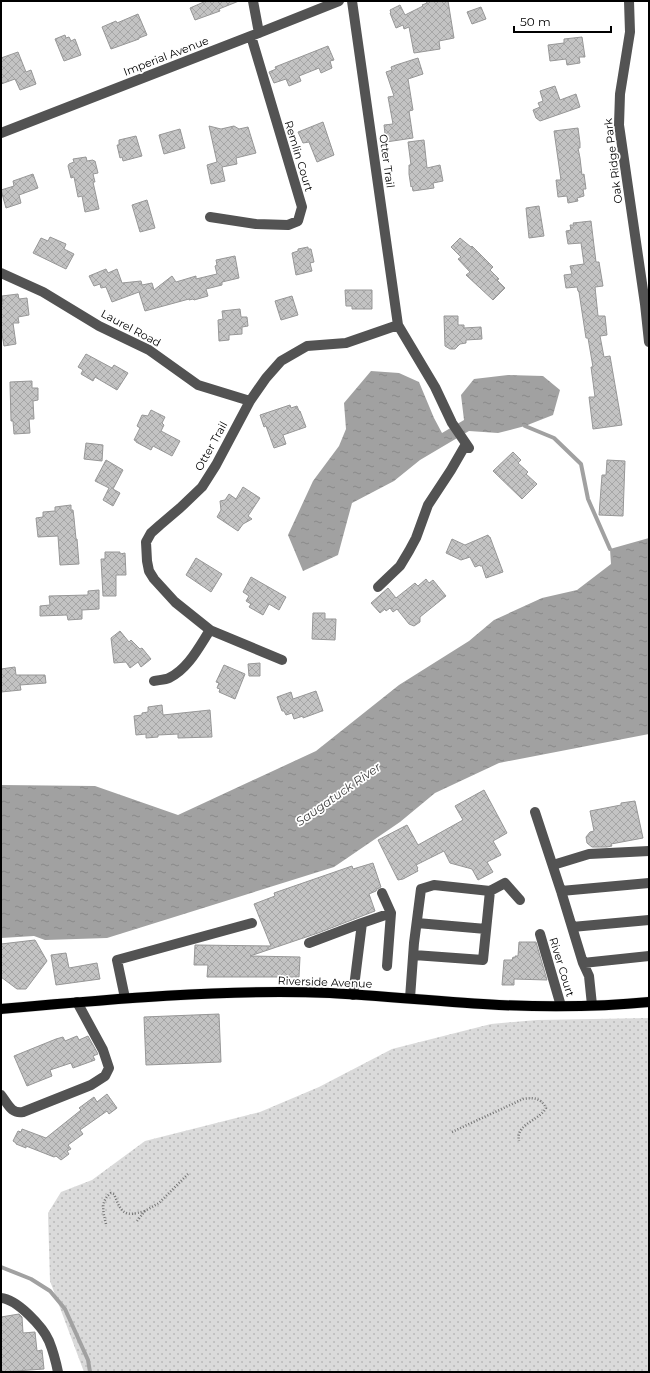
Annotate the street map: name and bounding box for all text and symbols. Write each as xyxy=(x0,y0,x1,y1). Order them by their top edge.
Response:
scale bar xyxy=(514,8,611,34)
text: 50 m xyxy=(520,14,551,29)
street label: Imperial Avenue xyxy=(121,33,211,79)
street label: Oak Ridge Park xyxy=(601,117,625,204)
street label: Remlin Court xyxy=(282,119,317,194)
street label: Otter Trail xyxy=(376,133,398,189)
street label: Laurel Road xyxy=(99,306,163,350)
street label: Otter Trail xyxy=(192,419,230,473)
water label: Saugatuck River xyxy=(293,759,383,829)
street label: River Court xyxy=(546,936,578,999)
street label: Riverside Avenue xyxy=(277,973,373,991)

